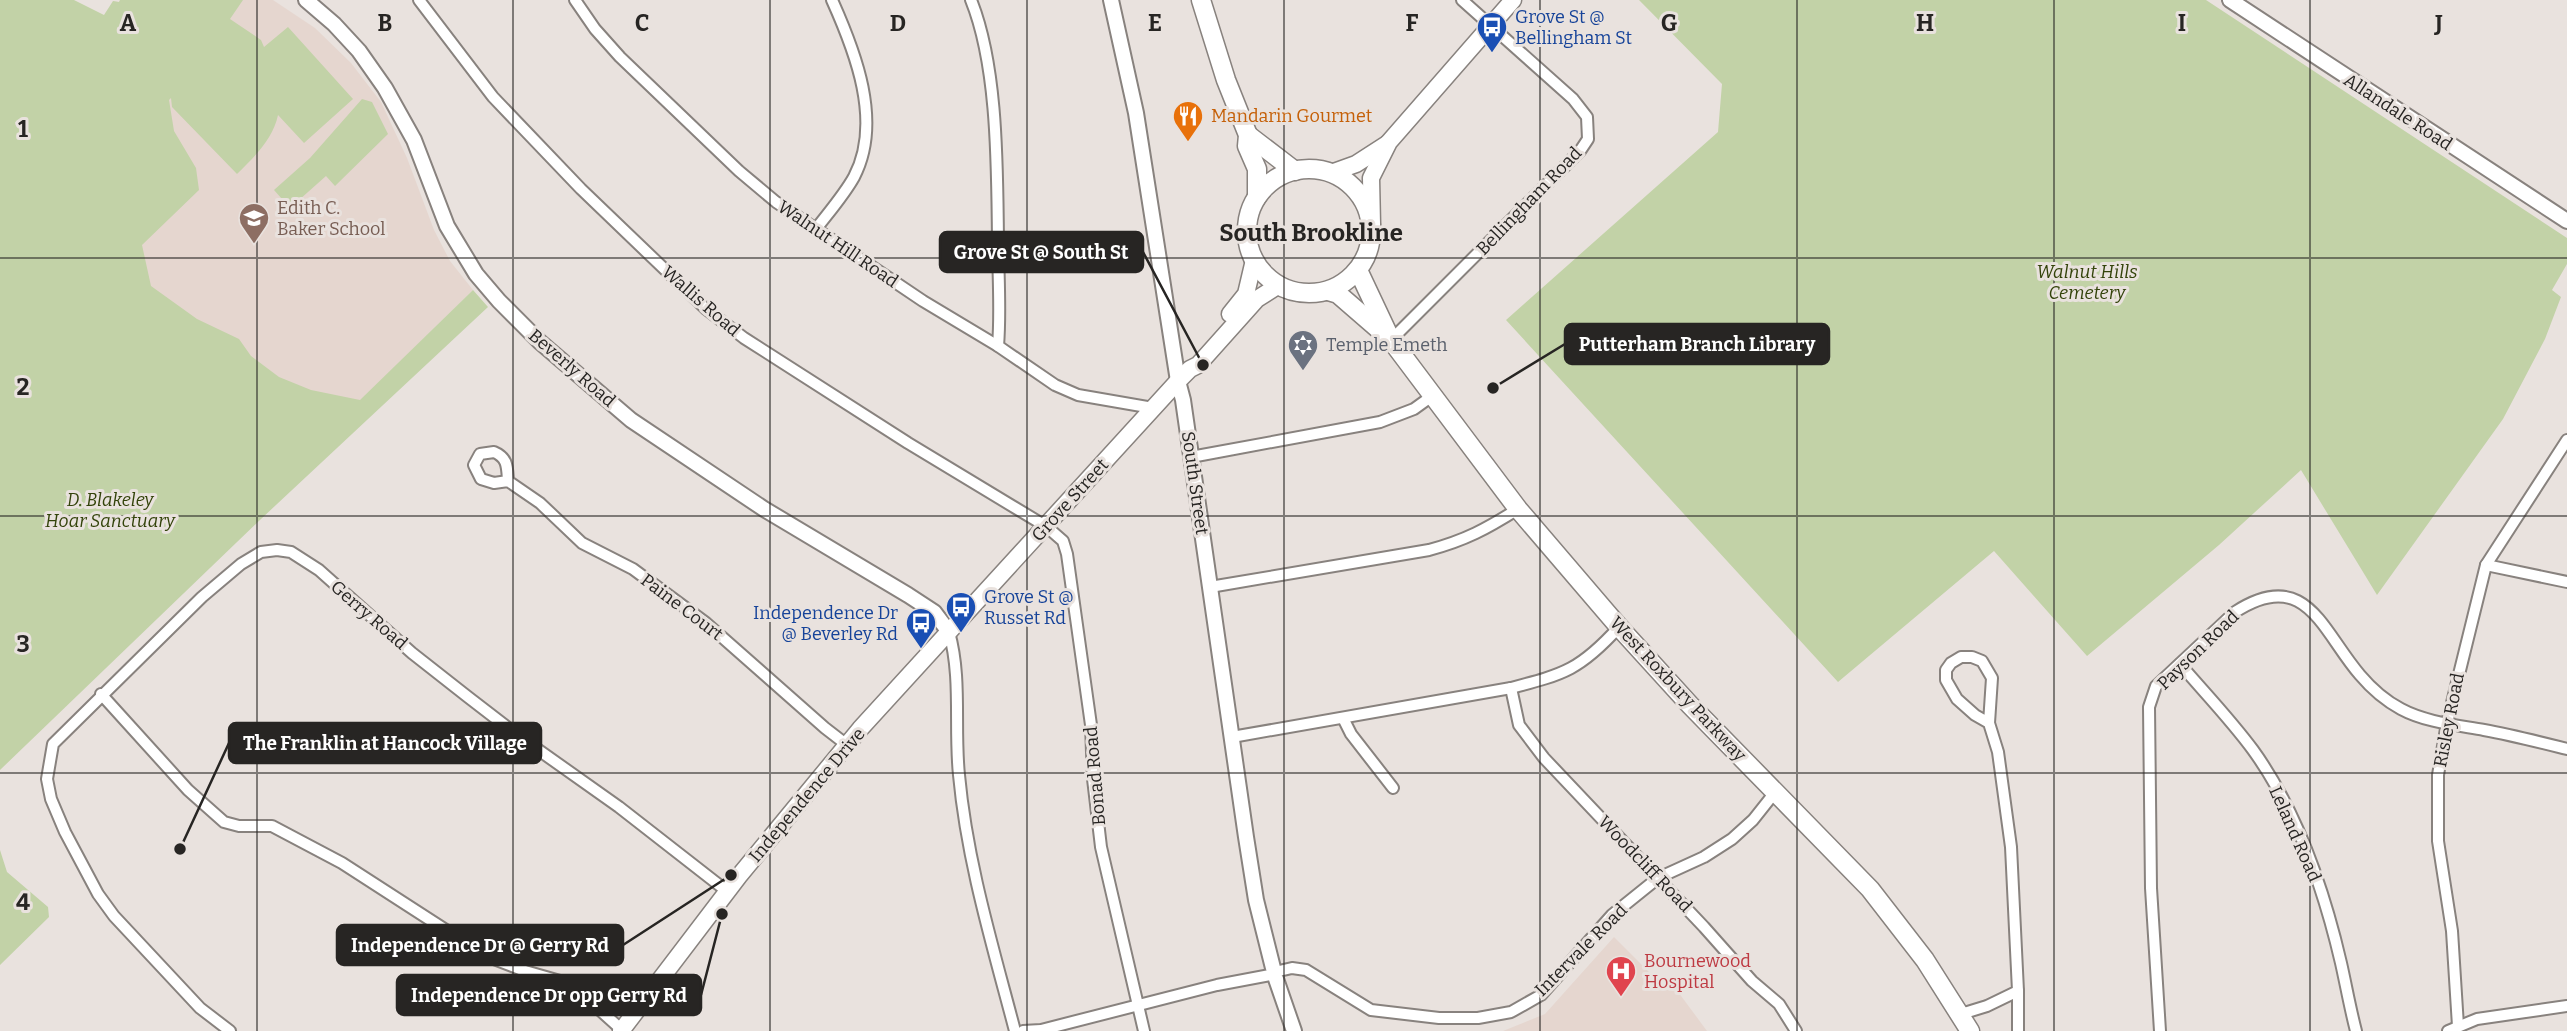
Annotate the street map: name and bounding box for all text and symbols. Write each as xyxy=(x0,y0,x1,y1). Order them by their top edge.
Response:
place label: Grove St @ Bellingham St xyxy=(1515,6,1633,49)
text: A xyxy=(120,9,137,37)
text: B xyxy=(378,9,392,37)
text: C xyxy=(635,9,649,37)
text: D xyxy=(890,9,906,37)
text: E xyxy=(1148,9,1162,37)
text: F xyxy=(1406,9,1419,37)
text: G xyxy=(1661,9,1678,37)
text: H xyxy=(1916,9,1934,37)
text: I xyxy=(2178,9,2186,37)
text: J xyxy=(2433,9,2443,37)
bus stop icon: Grove St @ Bellingham St xyxy=(1475,10,1509,54)
street label: Allandale Road xyxy=(2340,69,2457,155)
restaurant icon: Mandarin Gourmet xyxy=(1171,99,1205,143)
place label: Mandarin Gourmet xyxy=(1211,105,1373,127)
text: 1 xyxy=(18,115,28,143)
street label: Bellingham Road xyxy=(1472,142,1587,260)
street label: Walnut Hill Road xyxy=(774,196,903,293)
place label: Edith C. Baker School xyxy=(277,197,386,240)
school or university icon: Edith C. Baker School xyxy=(237,201,271,245)
district label: South Brookline xyxy=(1219,219,1403,247)
callout: Grove St @ South St xyxy=(940,232,1143,272)
text: Grove St @ South St xyxy=(954,241,1129,264)
street label: Wallis Road xyxy=(657,261,745,341)
park label: Walnut Hills Cemetery xyxy=(2036,261,2138,304)
street label: Beverly Road xyxy=(524,324,620,412)
callout: Putterham Branch Library xyxy=(1565,324,1829,364)
synagogue icon: Temple Emeth xyxy=(1286,328,1320,372)
text: Putterham Branch Library xyxy=(1579,333,1816,356)
place label: Temple Emeth xyxy=(1326,334,1448,356)
text: 2 xyxy=(17,373,30,401)
street label: South Street xyxy=(1177,430,1213,537)
street label: Grove Street xyxy=(1027,454,1113,546)
park label: D. Blakeley Hoar Sanctuary xyxy=(45,489,176,532)
street label: Paine Court xyxy=(636,569,728,645)
street label: Gerry Road xyxy=(326,576,412,654)
place label: Grove St @ Russet Rd xyxy=(984,586,1074,629)
bus stop icon: Grove St @ Russet Rd xyxy=(944,590,978,634)
place label: Independence Dr @ Beverley Rd xyxy=(753,602,898,645)
street label: Payson Road xyxy=(2153,605,2244,694)
bus stop icon: Independence Dr @ Beverley Rd xyxy=(904,606,938,650)
street label: West Roxbury Parkway xyxy=(1605,612,1751,766)
text: 3 xyxy=(16,630,30,658)
street label: Risley Road xyxy=(2429,671,2469,769)
callout: The Franklin at Hancock Village xyxy=(229,723,541,763)
street label: Independence Drive xyxy=(744,723,870,867)
street label: Bonad Road xyxy=(1080,725,1110,827)
text: The Franklin at Hancock Village xyxy=(243,732,527,755)
street label: Leland Road xyxy=(2264,783,2326,886)
street label: Woodcliff Road xyxy=(1593,811,1697,917)
text: 4 xyxy=(16,888,30,916)
street label: Intervale Road xyxy=(1530,899,1632,1001)
callout: Independence Dr @ Gerry Rd xyxy=(337,925,623,965)
text: Independence Dr @ Gerry Rd xyxy=(351,934,610,957)
place label: Bournewood Hospital xyxy=(1644,950,1751,993)
hospital icon: Bournewood Hospital xyxy=(1604,954,1638,998)
callout: Independence Dr opp Gerry Rd xyxy=(397,975,701,1015)
text: Independence Dr opp Gerry Rd xyxy=(411,984,687,1007)

